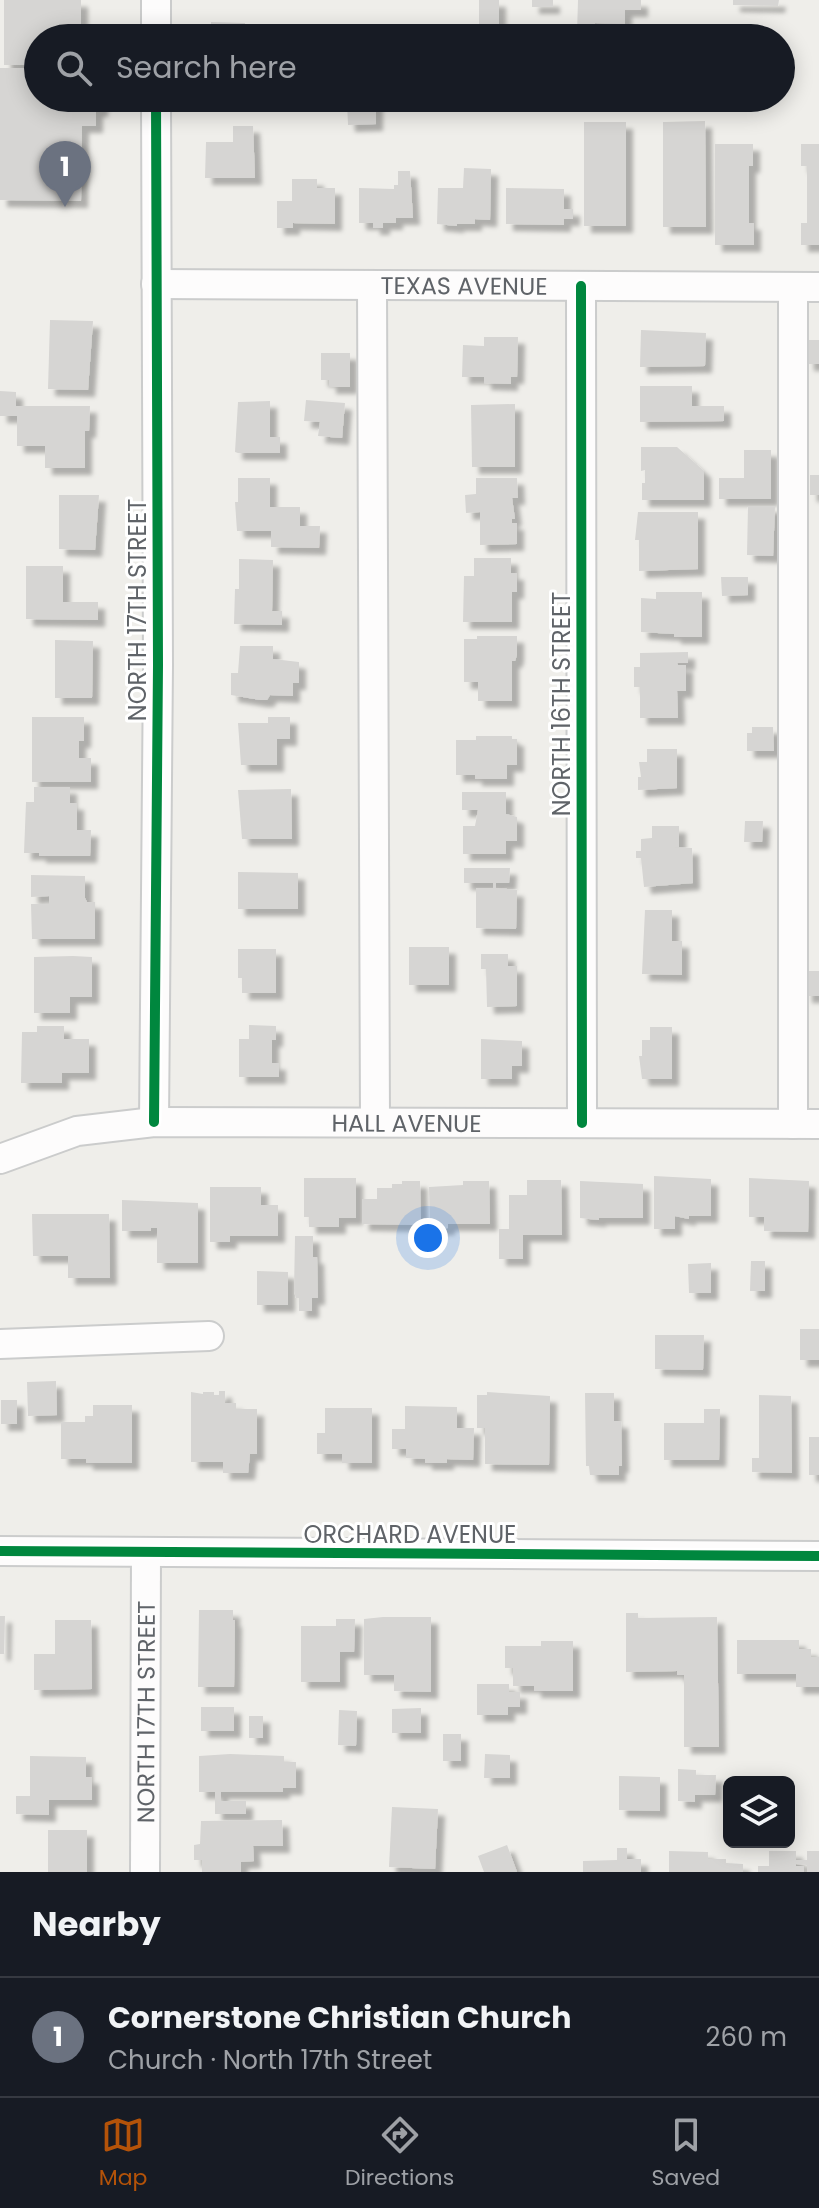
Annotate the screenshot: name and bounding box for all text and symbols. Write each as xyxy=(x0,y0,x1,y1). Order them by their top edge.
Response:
search box xyxy=(24,24,795,112)
icon: search xyxy=(52,46,96,90)
text: Search here xyxy=(116,46,297,89)
pin: 1 xyxy=(39,141,91,207)
street label: TEXAS AVENUE xyxy=(380,269,548,302)
street label: NORTH 17TH STREET xyxy=(121,499,154,721)
street label: NORTH 16TH STREET xyxy=(545,592,578,816)
street label: HALL AVENUE xyxy=(331,1106,482,1139)
your location xyxy=(408,1218,448,1258)
street label: ORCHARD AVENUE xyxy=(304,1518,516,1551)
street label: NORTH 17TH STREET xyxy=(129,1601,162,1823)
map controls xyxy=(723,1776,795,1848)
button: layers xyxy=(723,1776,795,1848)
text: Nearby xyxy=(32,1900,161,1948)
text: Cornerstone Christian Church xyxy=(108,1996,571,2039)
text: 1 xyxy=(53,2019,63,2055)
text: 260 m xyxy=(705,2019,787,2055)
text: Church · North 17th Street xyxy=(108,2042,432,2078)
tab: Map xyxy=(99,2113,147,2194)
tab: Directions xyxy=(345,2113,454,2194)
tab: Saved xyxy=(652,2113,720,2194)

